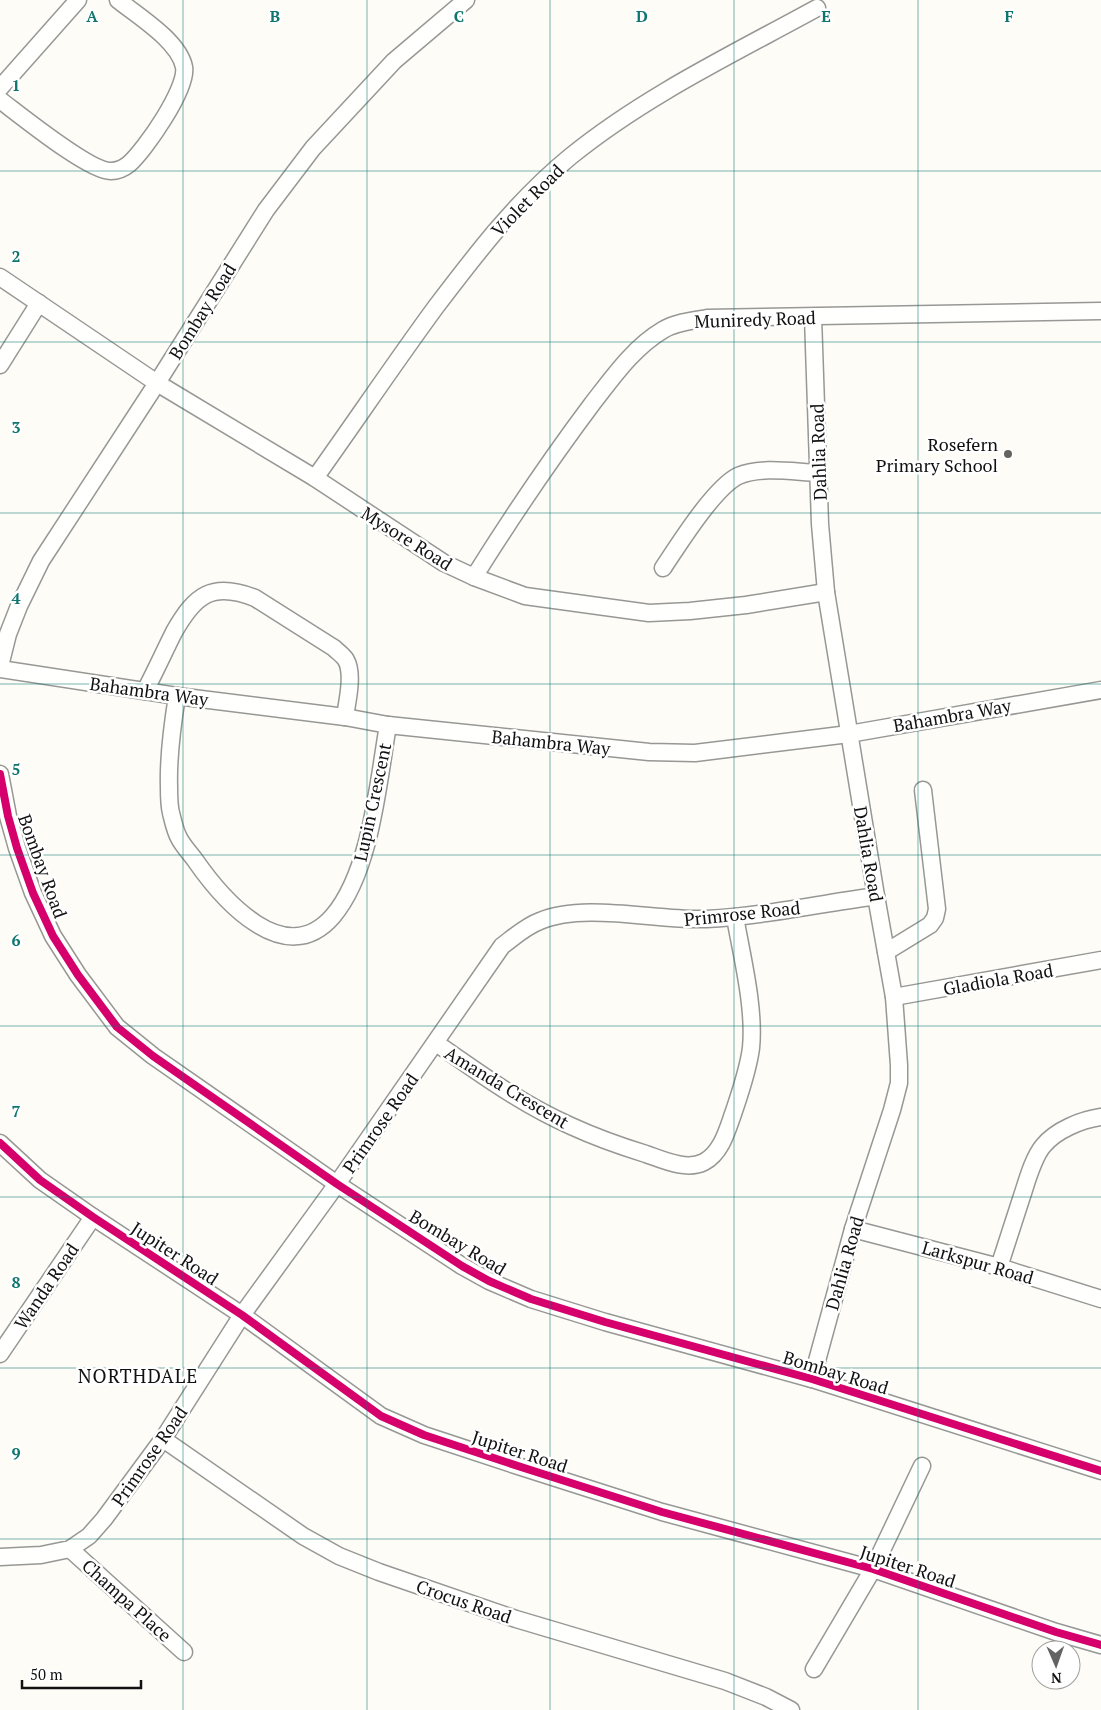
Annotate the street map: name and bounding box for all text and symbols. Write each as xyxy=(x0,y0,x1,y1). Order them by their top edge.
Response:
text: A xyxy=(86,5,98,27)
text: B xyxy=(270,5,280,27)
text: C xyxy=(454,5,464,27)
text: D xyxy=(636,5,648,27)
text: E xyxy=(821,5,831,27)
text: F xyxy=(1004,5,1014,27)
text: 1 xyxy=(11,74,21,96)
street label: Violet Road xyxy=(486,159,568,241)
text: 2 xyxy=(11,245,21,267)
street label: Bombay Road xyxy=(163,258,241,364)
street label: Muniredy Road xyxy=(694,305,816,333)
street label: Dahlia Road xyxy=(804,403,832,501)
text: 3 xyxy=(11,416,21,438)
place label: Rosefern Primary School xyxy=(876,432,998,477)
marker: Rosefern Primary School xyxy=(1002,448,1014,460)
street label: Mysore Road xyxy=(357,501,457,575)
text: 4 xyxy=(11,587,21,609)
street label: Bahambra Way xyxy=(88,671,211,711)
street label: Bahambra Way xyxy=(891,693,1014,737)
street label: Bahambra Way xyxy=(490,724,613,760)
street label: Lupin Crescent xyxy=(348,740,396,864)
text: 5 xyxy=(11,758,21,780)
street label: Dahlia Road xyxy=(849,804,889,904)
street label: Bombay Road xyxy=(13,811,73,921)
street label: Primrose Road xyxy=(683,895,801,931)
text: 6 xyxy=(11,929,21,951)
street label: Gladiola Road xyxy=(941,958,1055,1000)
street label: Amanda Crescent xyxy=(440,1040,574,1134)
street label: Primrose Road xyxy=(337,1068,423,1178)
text: 7 xyxy=(11,1100,21,1122)
street label: Bombay Road xyxy=(405,1204,511,1280)
street label: Dahlia Road xyxy=(819,1213,869,1313)
street label: Jupiter Road xyxy=(127,1216,223,1290)
street label: Larkspur Road xyxy=(919,1235,1037,1289)
street label: Wanda Road xyxy=(8,1238,84,1334)
text: 8 xyxy=(11,1271,21,1293)
street label: Bombay Road xyxy=(780,1345,892,1399)
district label: NORTHDALE xyxy=(78,1363,198,1388)
street label: Primrose Road xyxy=(106,1401,192,1511)
street label: Jupiter Road xyxy=(469,1424,571,1478)
text: 9 xyxy=(11,1442,21,1464)
street label: Jupiter Road xyxy=(857,1539,959,1593)
street label: Champa Place xyxy=(77,1553,177,1647)
street label: Crocus Road xyxy=(413,1573,515,1629)
north arrow xyxy=(1031,1640,1081,1690)
scale bar xyxy=(22,1658,141,1690)
text: 50 m xyxy=(30,1664,63,1684)
text: N xyxy=(1050,1669,1062,1688)

